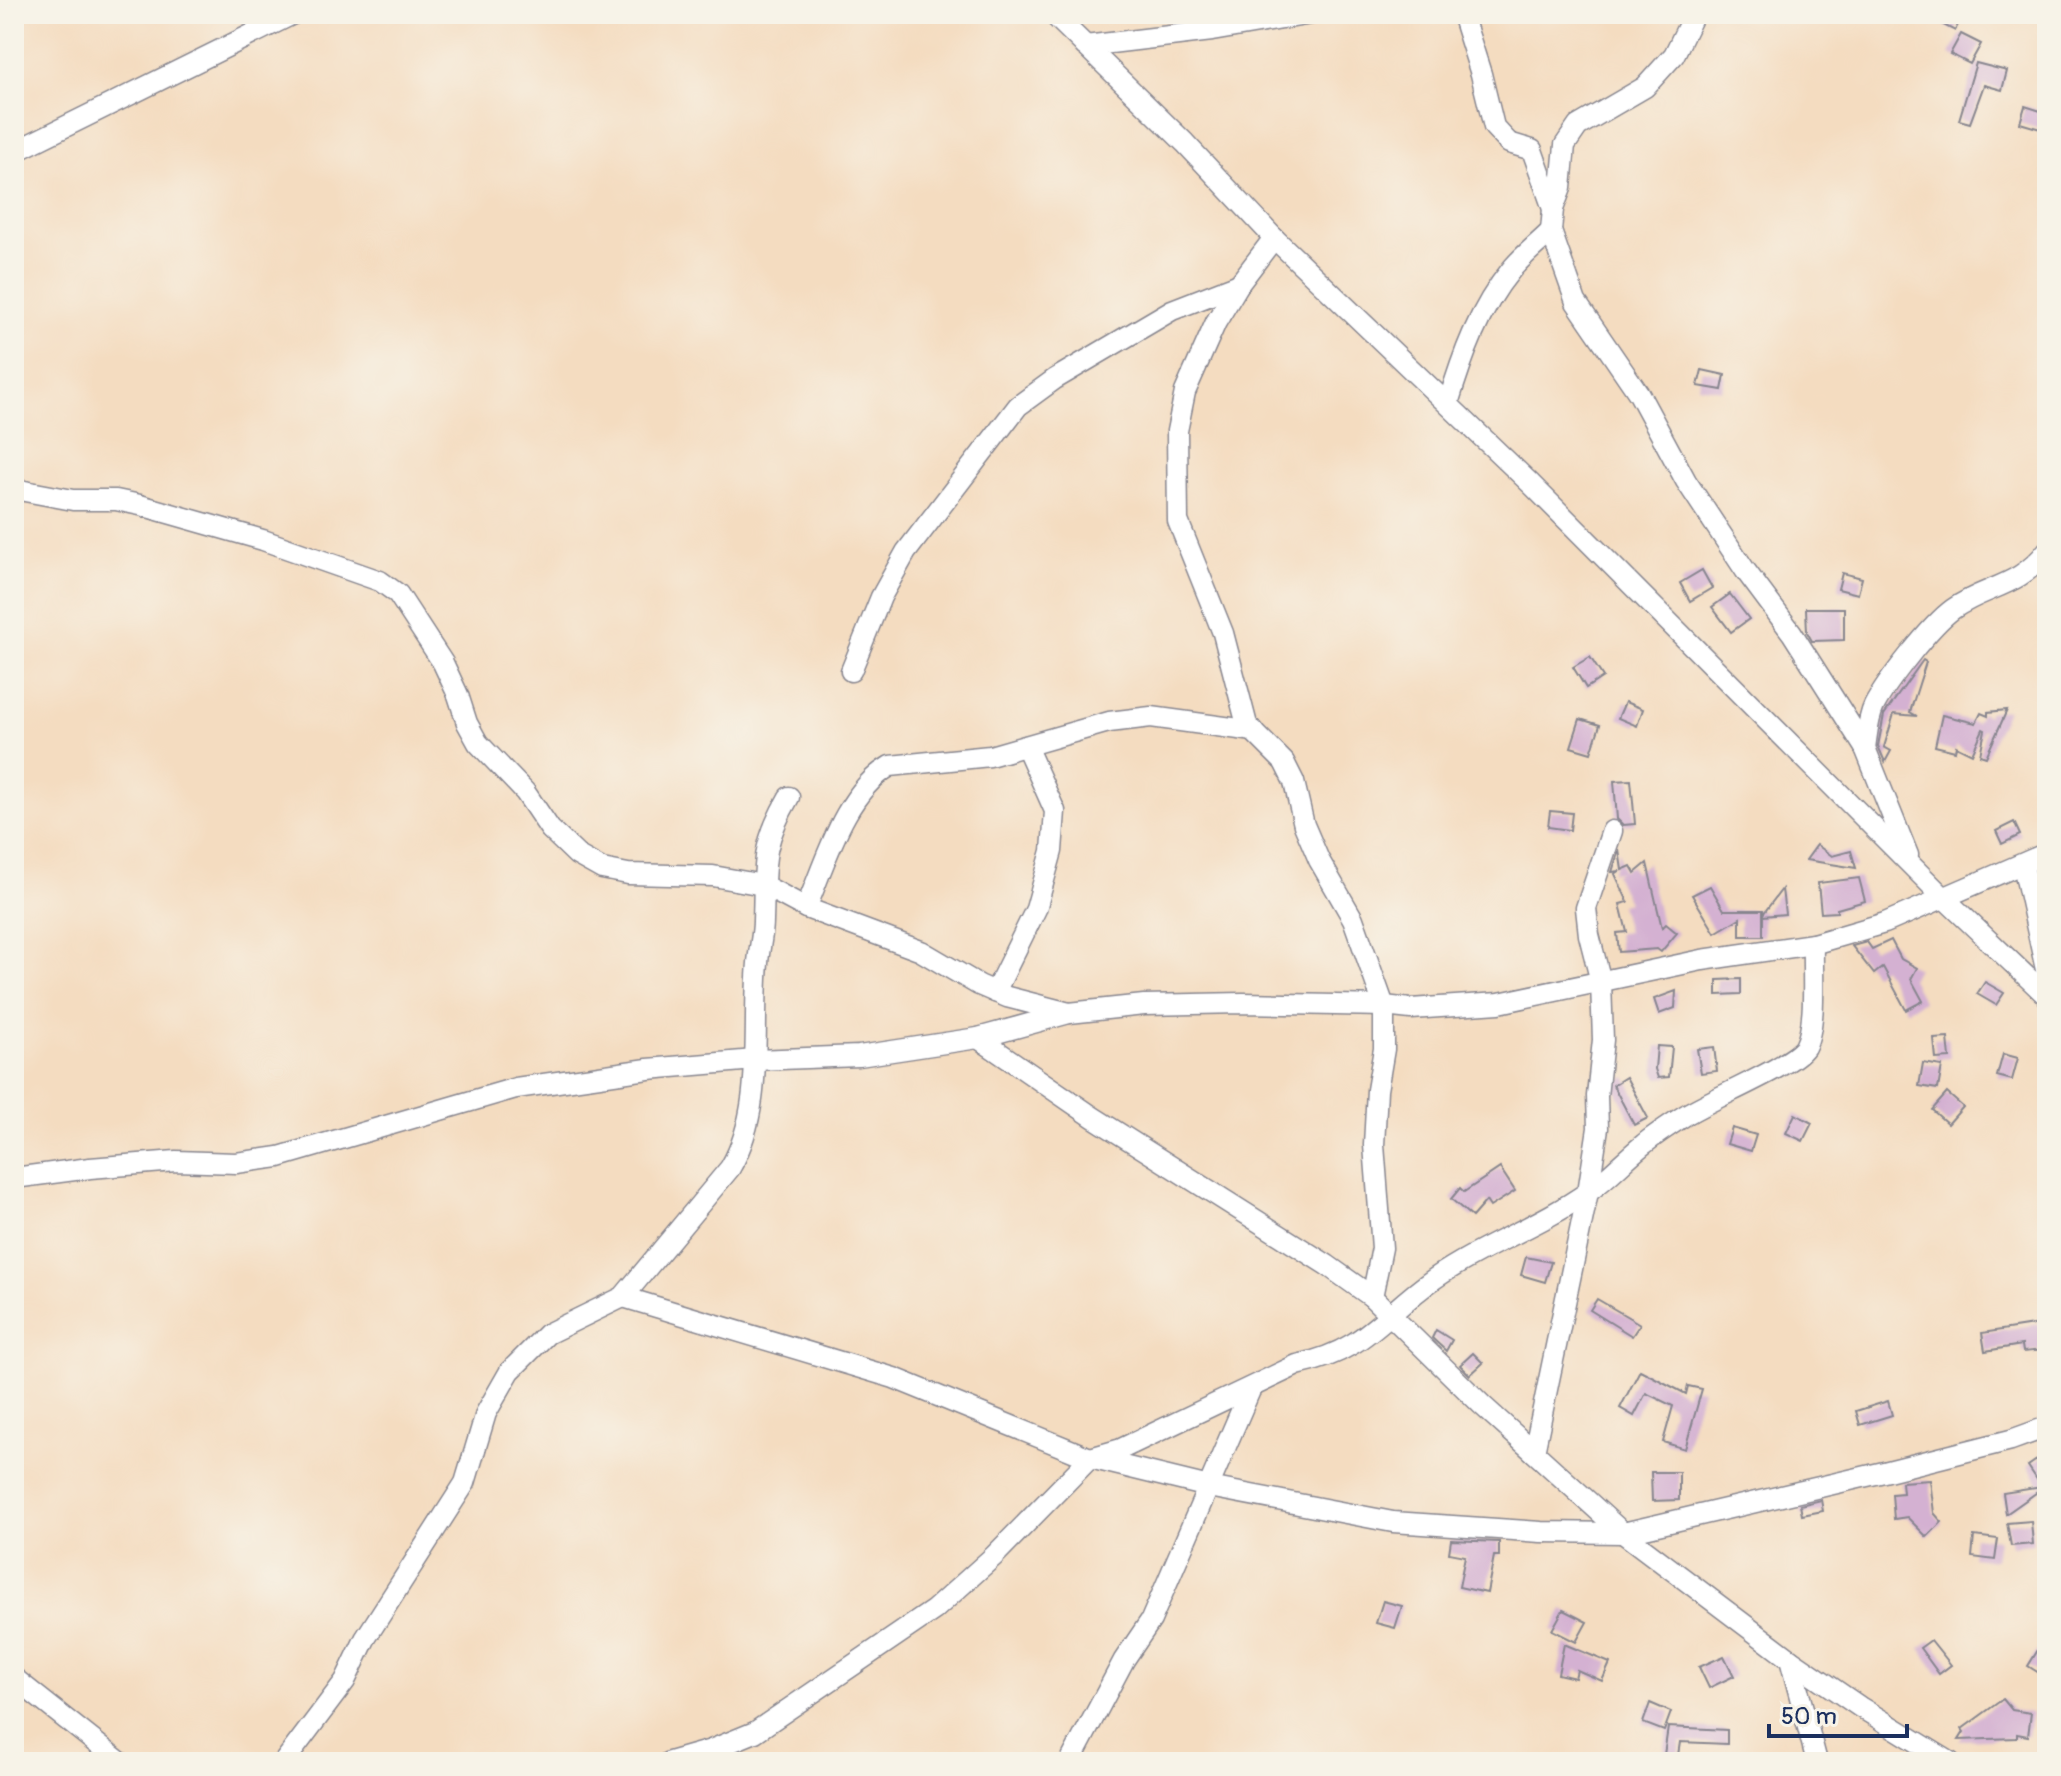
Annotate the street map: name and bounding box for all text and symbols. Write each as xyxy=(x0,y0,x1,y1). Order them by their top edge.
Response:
scale bar xyxy=(1769,1688,1907,1738)
text: 50 m xyxy=(1781,1702,1837,1731)

